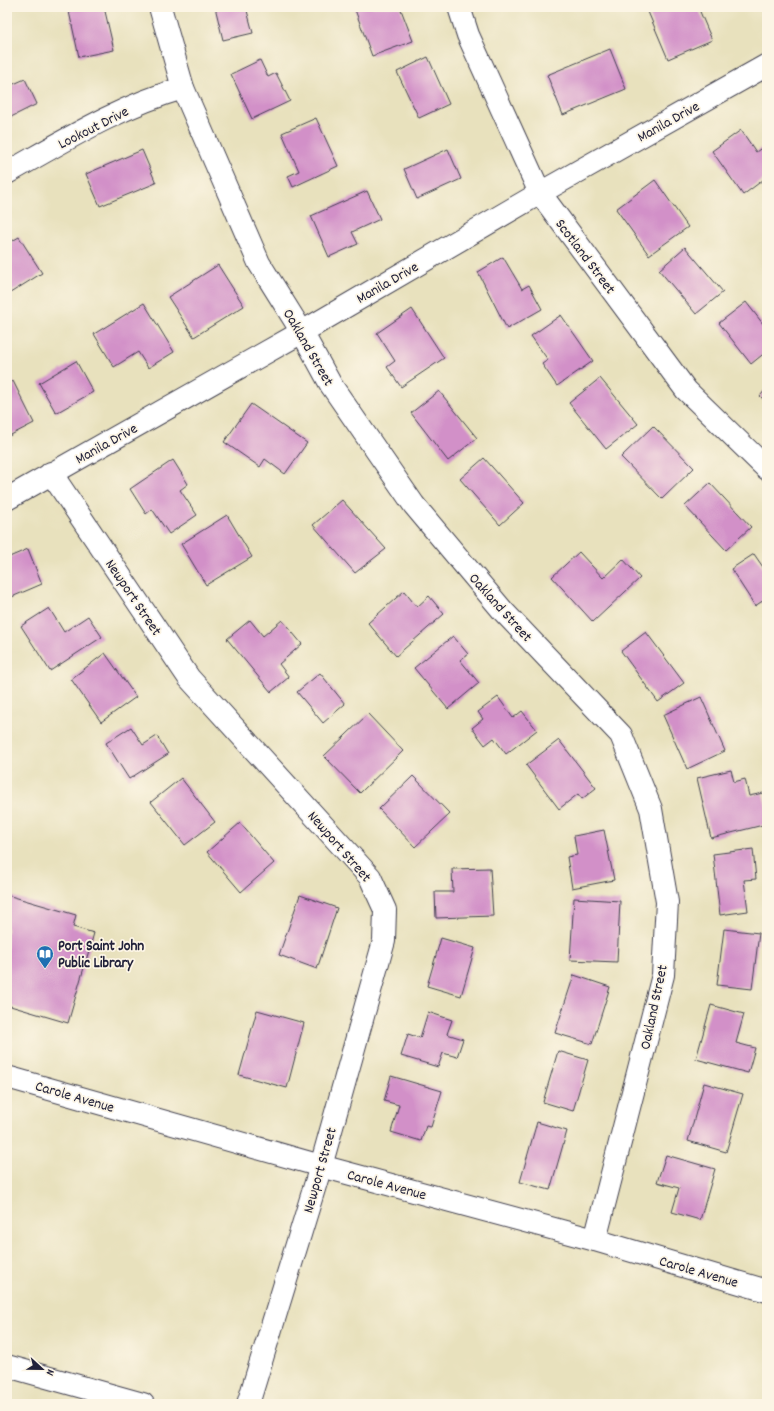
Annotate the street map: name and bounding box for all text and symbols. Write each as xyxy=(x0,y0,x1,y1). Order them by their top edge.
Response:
street label: Manila Drive xyxy=(634,96,705,149)
street label: Lookout Drive xyxy=(55,101,133,156)
street label: Scotland Street xyxy=(549,215,620,300)
street label: Manila Drive xyxy=(353,257,423,310)
street label: Oakland Street xyxy=(276,305,339,391)
street label: Manila Drive xyxy=(72,418,143,471)
street label: Newport Street xyxy=(99,555,166,641)
street label: Oakland Street xyxy=(462,569,537,648)
street label: Newport Street xyxy=(301,807,376,888)
place label: Port Saint John Public Library xyxy=(58,936,144,975)
library icon: Port Saint John Public Library xyxy=(35,944,55,969)
street label: Oakland Street xyxy=(635,962,675,1052)
street label: Carole Avenue xyxy=(32,1076,117,1120)
street label: Newport Street xyxy=(298,1125,344,1216)
street label: Carole Avenue xyxy=(344,1165,429,1207)
street label: Carole Avenue xyxy=(656,1251,741,1295)
north arrow xyxy=(22,1349,62,1389)
text: N xyxy=(41,1366,58,1378)

